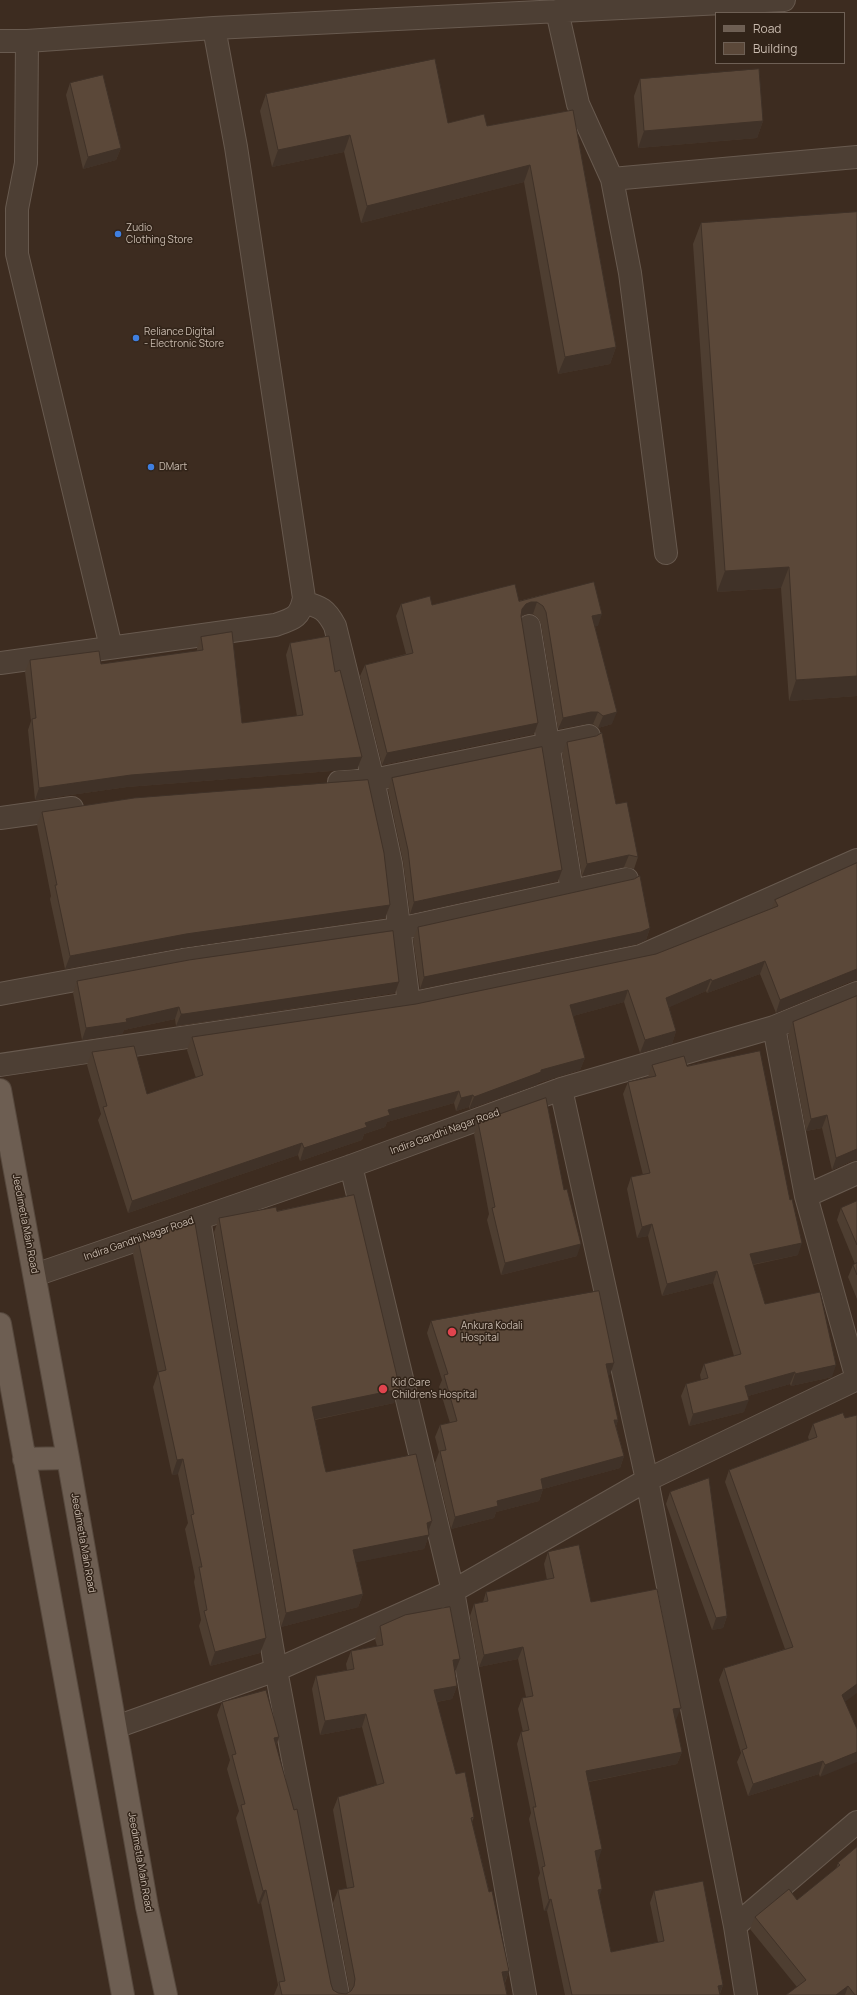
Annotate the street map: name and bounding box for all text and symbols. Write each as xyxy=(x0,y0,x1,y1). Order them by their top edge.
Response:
legend xyxy=(715,12,845,64)
text: Road xyxy=(753,20,781,37)
text: Building xyxy=(753,40,797,57)
place label: Zudio Clothing Store xyxy=(126,222,193,246)
marker: Zudio Clothing Store xyxy=(113,229,123,239)
place label: Reliance Digital - Electronic Store xyxy=(144,326,224,350)
marker: Reliance Digital - Electronic Store xyxy=(131,333,141,343)
place label: DMart xyxy=(159,461,187,473)
marker: DMart xyxy=(146,462,156,472)
street label: Indira Gandhi Nagar Road xyxy=(389,1107,501,1157)
street label: Jeedimetla Main Road xyxy=(10,1173,40,1275)
street label: Indira Gandhi Nagar Road xyxy=(83,1215,195,1263)
place label: Ankura Kodali Hospital xyxy=(461,1320,523,1344)
marker: Ankura Kodali Hospital xyxy=(446,1326,458,1338)
place label: Kid Care Children's Hospital xyxy=(392,1377,477,1400)
marker: Kid Care Children's Hospital xyxy=(377,1383,389,1395)
street label: Jeedimetla Main Road xyxy=(68,1492,98,1594)
street label: Jeedimetla Main Road xyxy=(125,1811,155,1913)

